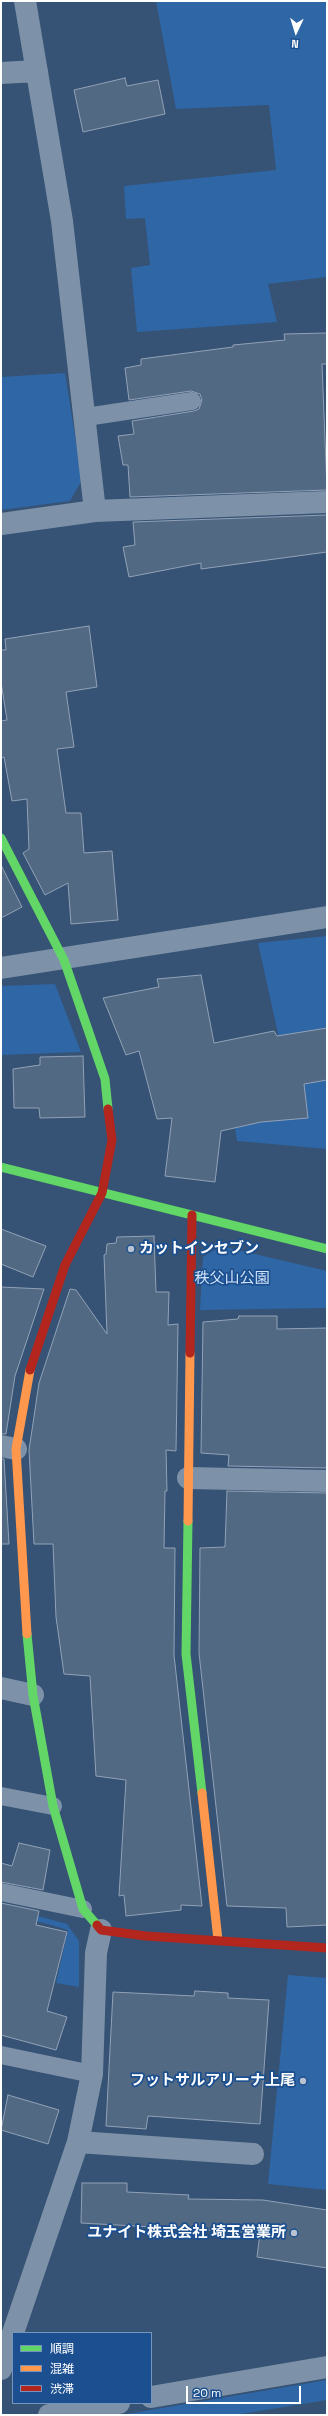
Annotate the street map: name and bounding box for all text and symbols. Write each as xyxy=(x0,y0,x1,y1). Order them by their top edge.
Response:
north arrow xyxy=(276,12,316,52)
text: N xyxy=(291,37,299,51)
place label: カットインセブン xyxy=(139,1240,259,1258)
marker: カットインセブン xyxy=(126,1244,136,1254)
park label: 秩父山公園 xyxy=(195,1270,269,1288)
place label: フットサルアリーナ上尾 xyxy=(130,2072,295,2090)
marker: フットサルアリーナ上尾 xyxy=(298,2076,308,2086)
place label: ユナイト株式会社 埼玉営業所 xyxy=(87,2224,286,2242)
marker: ユナイト株式会社 埼玉営業所 xyxy=(289,2228,299,2238)
legend xyxy=(12,2332,152,2404)
text: 順調 xyxy=(50,2341,74,2357)
text: 混雑 xyxy=(50,2361,74,2377)
scale bar xyxy=(188,2378,303,2404)
text: 渋滞 xyxy=(50,2381,74,2397)
text: 20 m xyxy=(193,2385,221,2401)

